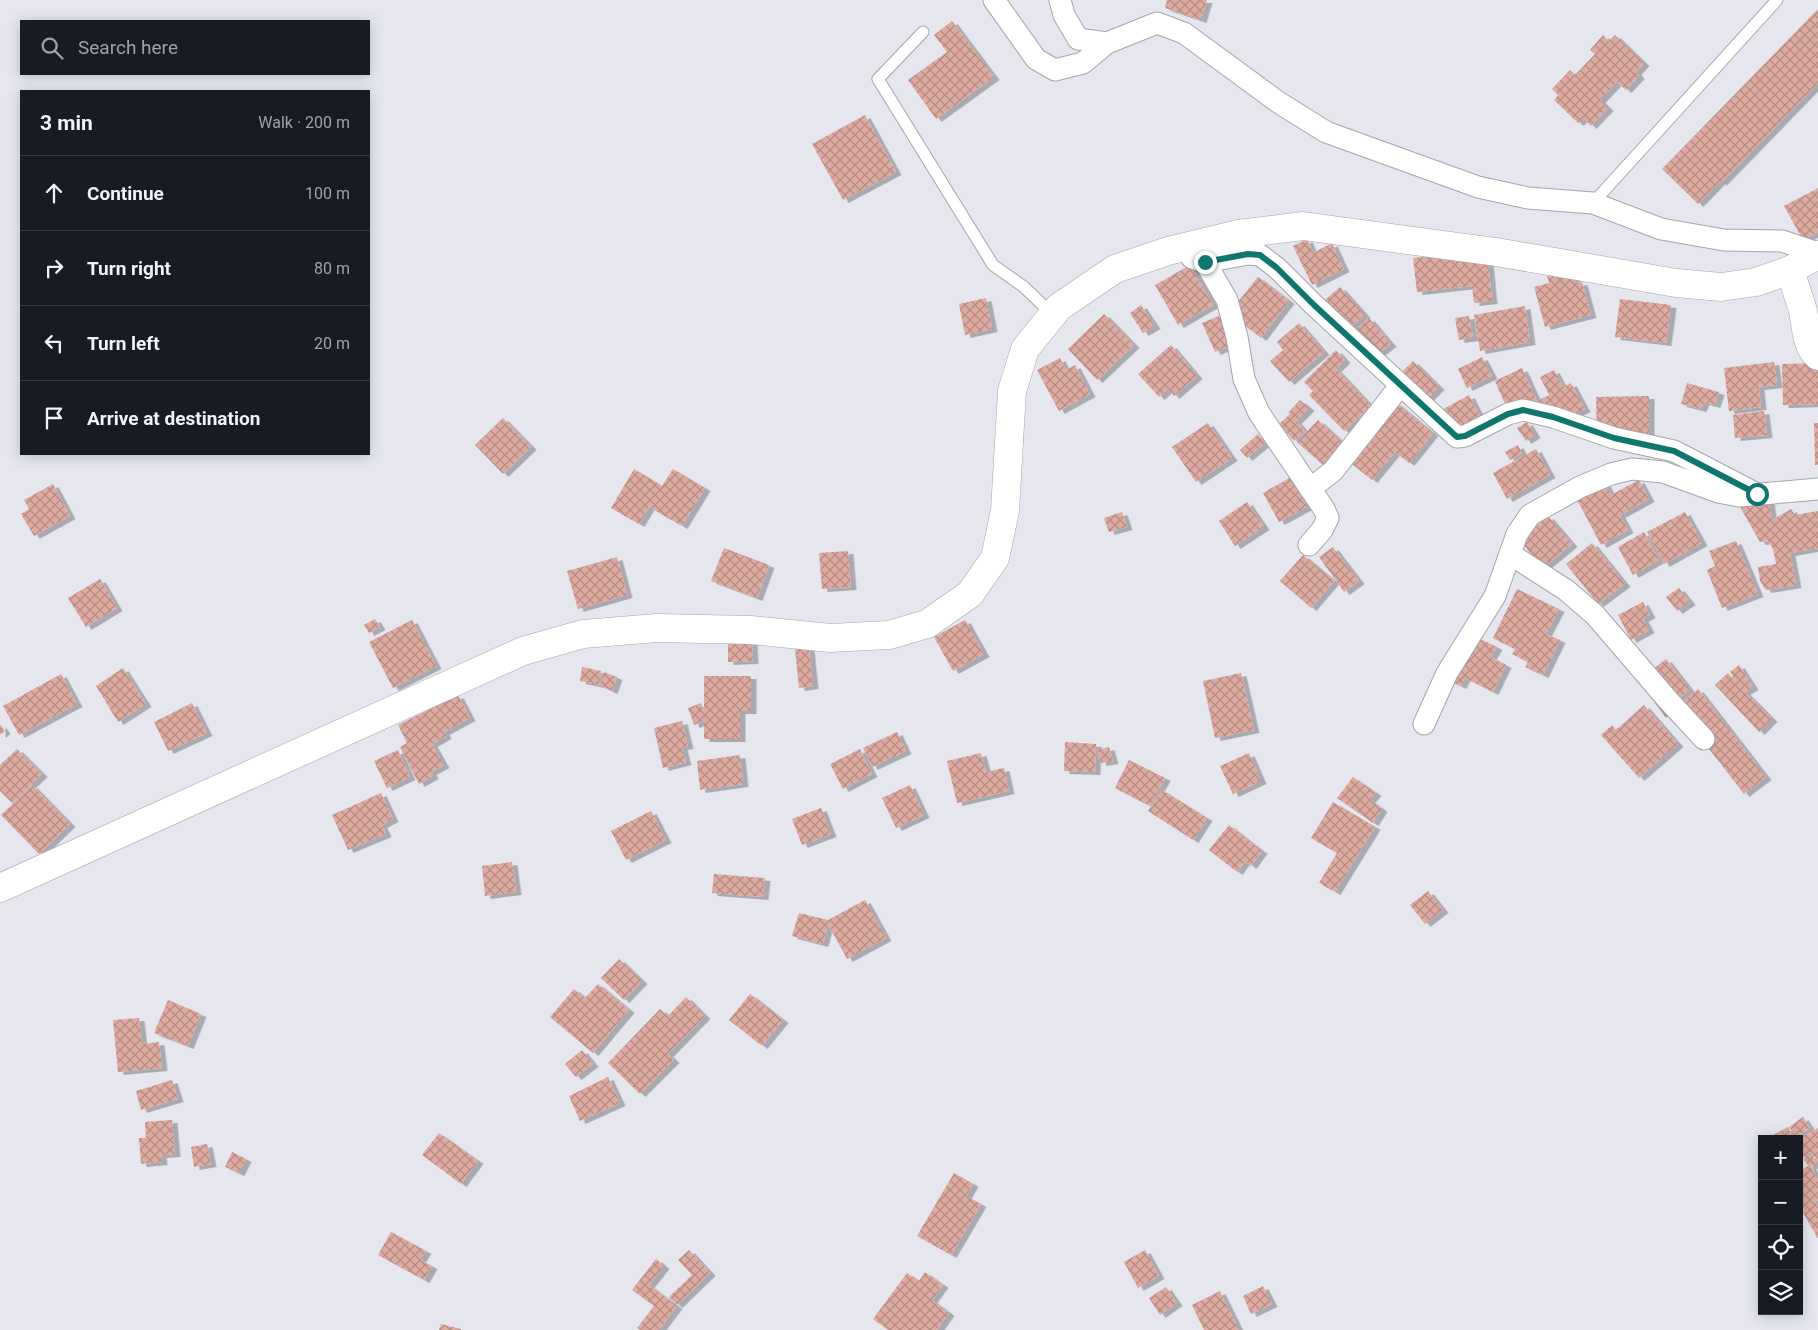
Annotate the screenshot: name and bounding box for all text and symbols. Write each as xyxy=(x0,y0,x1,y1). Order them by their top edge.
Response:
search box xyxy=(20,20,370,75)
icon: search xyxy=(38,34,66,62)
text: Search here xyxy=(78,36,178,59)
text: 3 min xyxy=(40,111,93,135)
text: Walk · 200 m xyxy=(258,113,350,132)
icon: ahead xyxy=(40,179,68,207)
text: Continue xyxy=(87,182,164,205)
text: 100 m xyxy=(305,184,350,203)
route end xyxy=(1194,251,1217,274)
icon: right xyxy=(40,254,68,282)
text: Turn right xyxy=(87,257,171,280)
text: 80 m xyxy=(314,259,350,278)
icon: left xyxy=(40,329,68,357)
text: Turn left xyxy=(87,332,160,355)
text: 20 m xyxy=(314,334,350,353)
icon: arrive xyxy=(40,404,68,432)
text: Arrive at destination xyxy=(87,407,260,430)
route start xyxy=(1746,483,1769,506)
map controls xyxy=(1758,1135,1803,1315)
button: + xyxy=(1758,1135,1803,1180)
button: − xyxy=(1758,1180,1803,1225)
button: locate xyxy=(1758,1225,1803,1270)
button: layers xyxy=(1758,1270,1803,1315)

